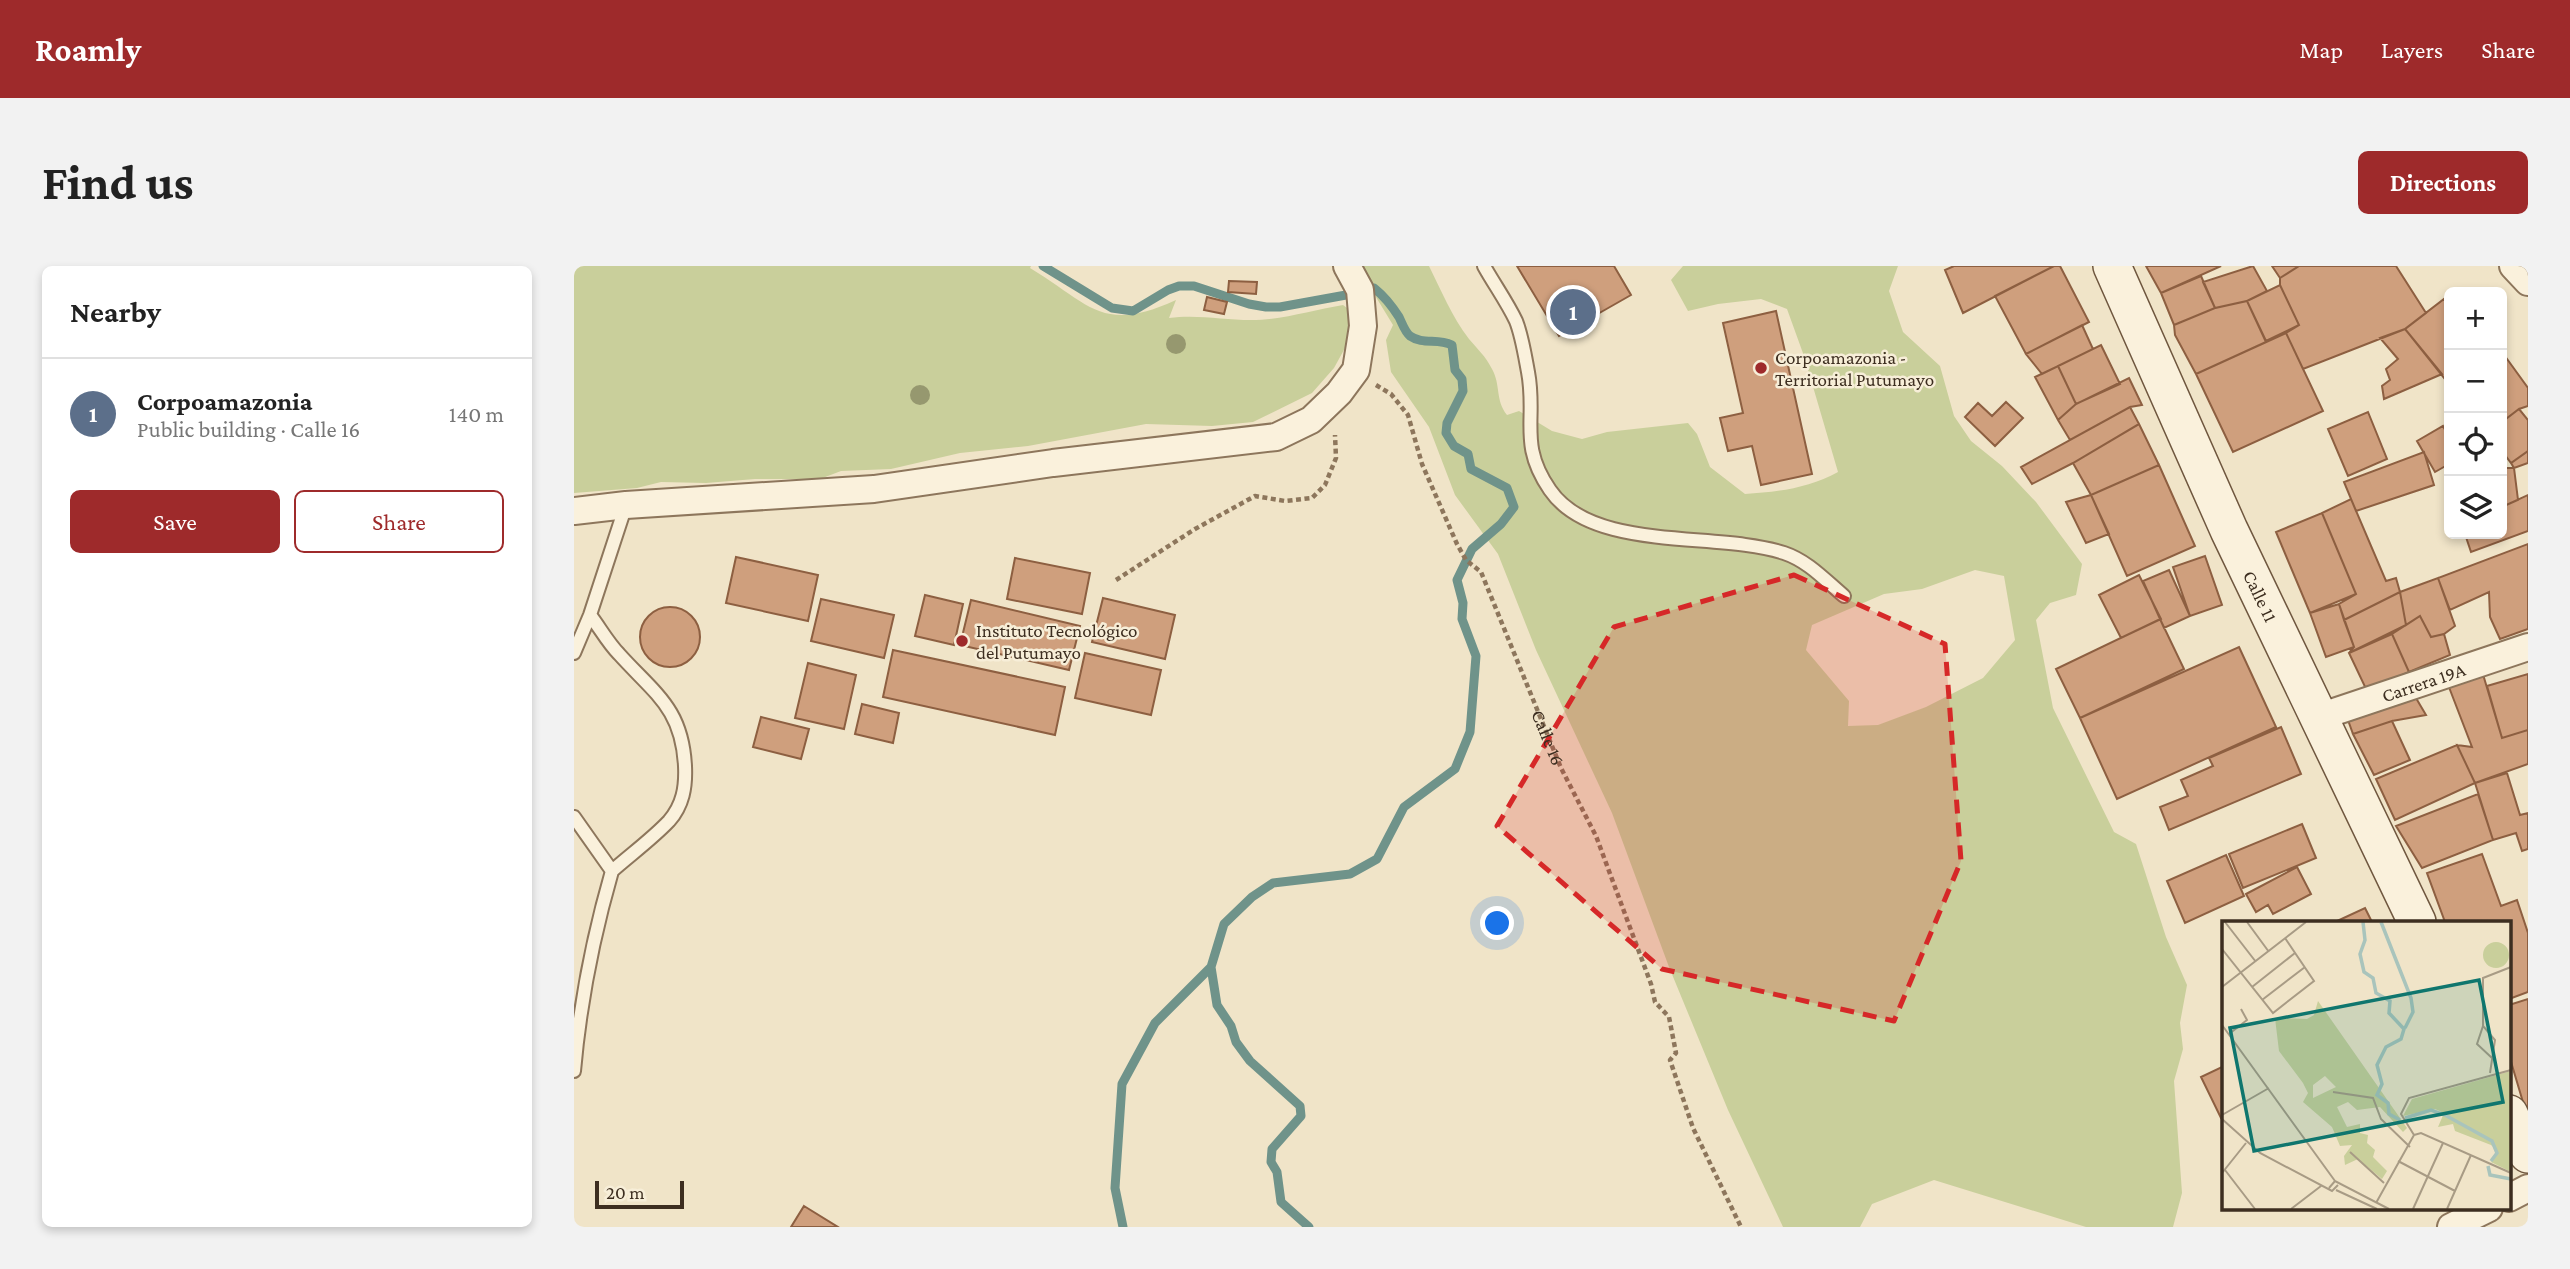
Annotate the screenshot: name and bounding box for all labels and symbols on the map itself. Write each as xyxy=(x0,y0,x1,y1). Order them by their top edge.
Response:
pin: 1 xyxy=(1550,286,1596,338)
place label: Corpoamazonia - Territorial Putumayo xyxy=(1775,347,1934,390)
marker: Corpoamazonia - Territorial Putumayo xyxy=(1753,360,1769,376)
street label: Calle 11 xyxy=(2239,567,2281,625)
place label: Instituto Tecnológico del Putumayo xyxy=(976,620,1137,663)
marker: Instituto Tecnológico del Putumayo xyxy=(954,633,970,649)
street label: Carrera 19A xyxy=(2379,659,2468,706)
street label: Calle 16 xyxy=(1527,707,1569,768)
your location xyxy=(1480,906,1514,940)
inset map xyxy=(2222,921,2511,1210)
scale bar xyxy=(595,1178,684,1210)

